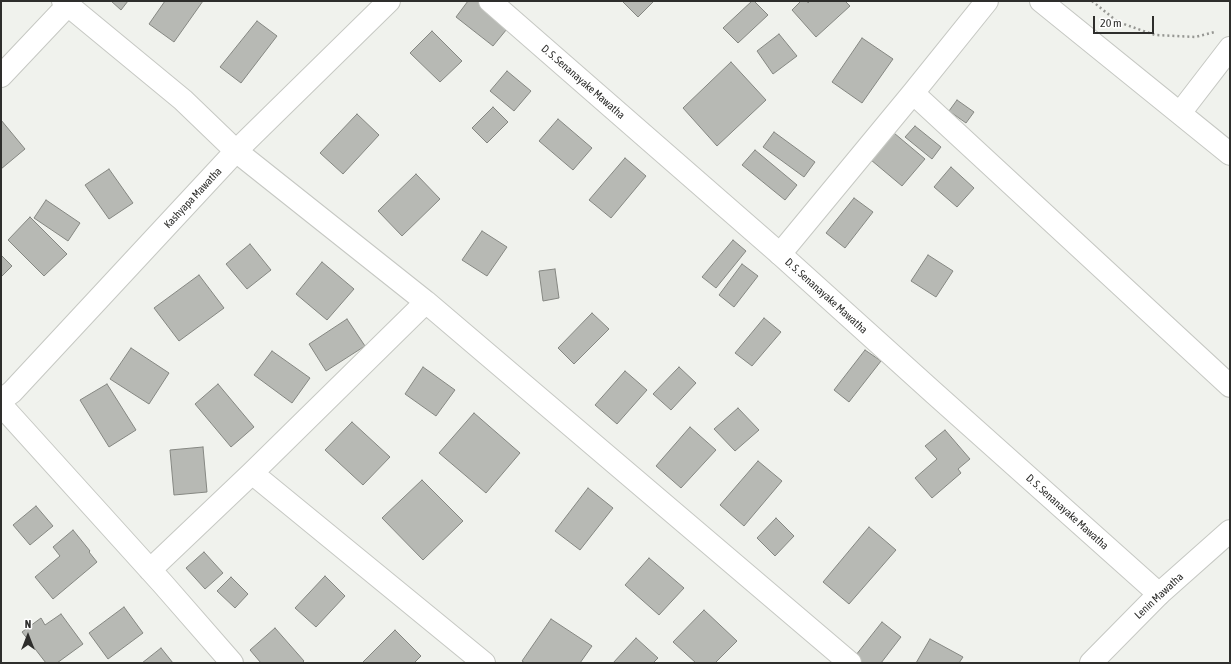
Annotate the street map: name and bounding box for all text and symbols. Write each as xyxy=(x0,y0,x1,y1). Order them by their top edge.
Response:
scale bar xyxy=(1095,8,1156,34)
text: 20 m xyxy=(1100,16,1122,30)
street label: D. S. Senanayake Mawatha xyxy=(539,42,627,122)
street label: Kashyapa Mawatha xyxy=(161,165,225,231)
street label: D. S. Senanayake Mawatha xyxy=(782,256,870,336)
street label: D. S. Senanayake Mawatha xyxy=(1023,472,1111,552)
street label: Lenin Mawatha xyxy=(1132,570,1186,622)
north arrow xyxy=(8,616,48,656)
text: N xyxy=(25,618,31,630)

